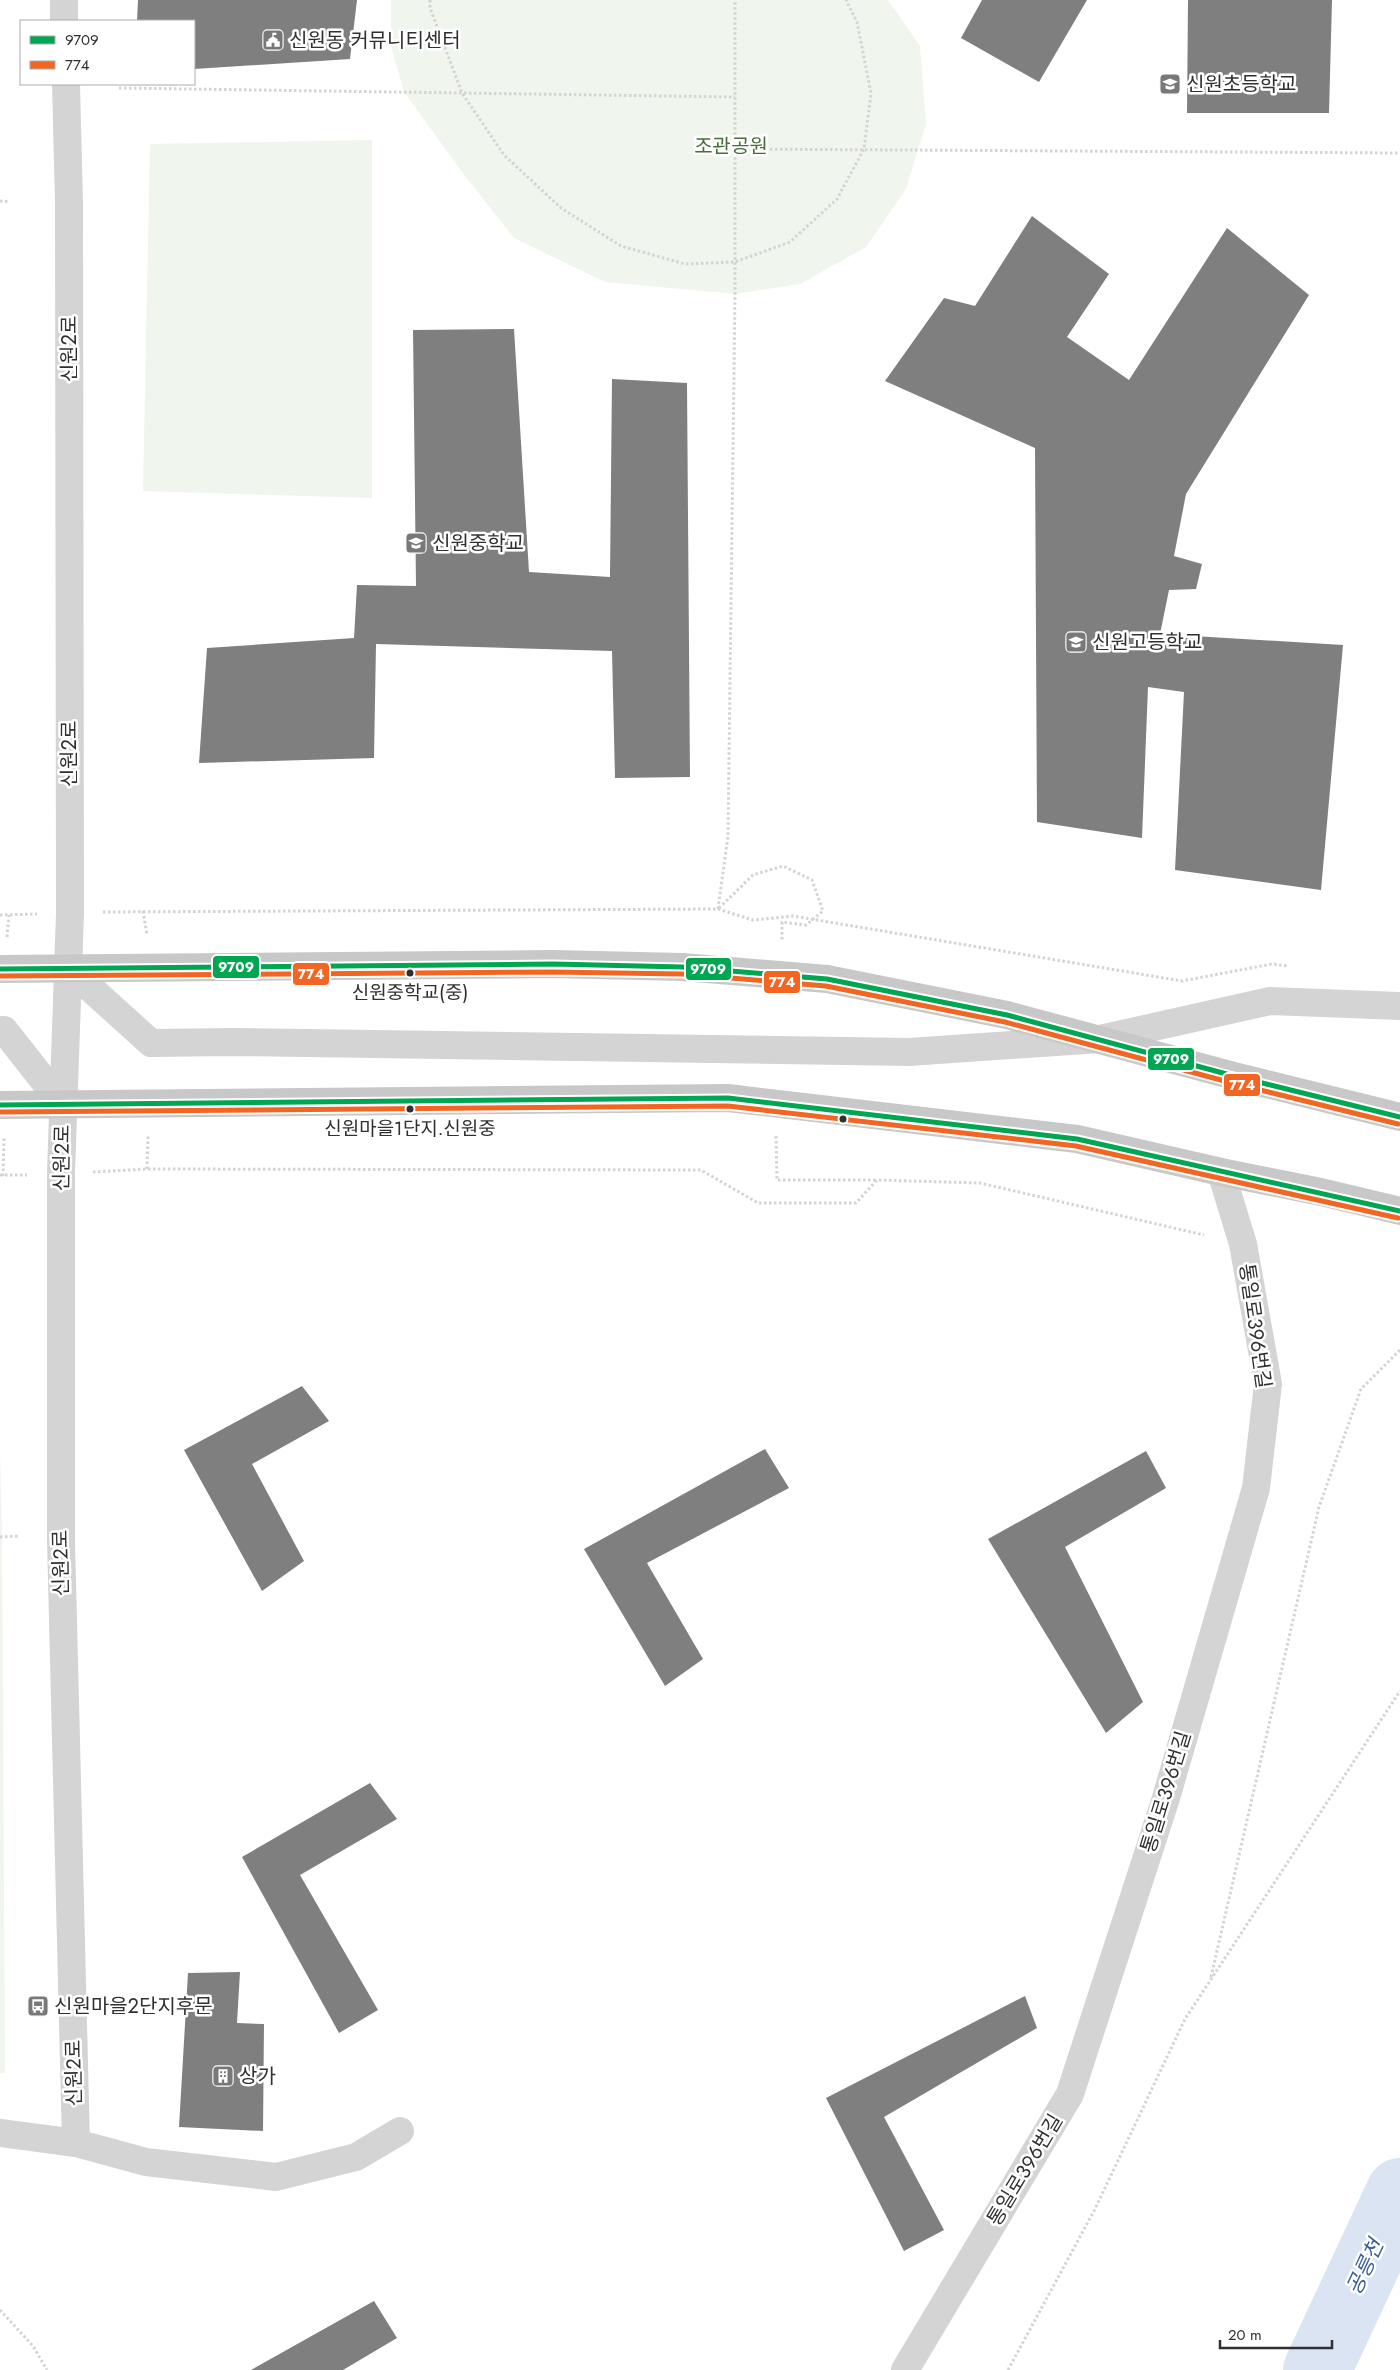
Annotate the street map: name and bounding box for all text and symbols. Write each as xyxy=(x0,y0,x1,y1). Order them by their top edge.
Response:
legend xyxy=(20,20,195,85)
place label: 신원동 커뮤니티센터 xyxy=(289,26,461,55)
public building icon: 신원동 커뮤니티센터 xyxy=(261,28,285,52)
text: 9709 xyxy=(65,29,99,51)
text: 774 xyxy=(65,54,90,76)
place label: 신원초등학교 xyxy=(1186,70,1296,99)
school or university icon: 신원초등학교 xyxy=(1158,72,1182,96)
park label: 조관공원 xyxy=(694,132,768,161)
street label: 신원2로 xyxy=(55,316,84,382)
place label: 신원중학교 xyxy=(432,529,524,558)
school or university icon: 신원중학교 xyxy=(404,531,428,555)
place label: 신원고등학교 xyxy=(1092,628,1202,657)
school or university icon: 신원고등학교 xyxy=(1064,630,1088,654)
street label: 신원2로 xyxy=(55,721,84,787)
line badge: 9709 xyxy=(212,955,260,979)
text: 9709 xyxy=(218,957,254,977)
line badge: 9709 xyxy=(685,957,732,981)
text: 9709 xyxy=(690,959,726,979)
line badge: 774 xyxy=(292,962,330,986)
text: 774 xyxy=(298,964,325,984)
marker: 신원중학교(중) xyxy=(405,968,415,978)
line badge: 774 xyxy=(763,970,801,994)
text: 774 xyxy=(769,972,796,992)
place label: 신원중학교(중) xyxy=(352,979,468,1006)
line badge: 9709 xyxy=(1147,1047,1195,1071)
text: 9709 xyxy=(1153,1049,1189,1069)
line badge: 774 xyxy=(1223,1073,1261,1097)
text: 774 xyxy=(1229,1075,1256,1095)
marker: 신원마을1단지.신원중 xyxy=(405,1104,415,1114)
unlabelled marker xyxy=(838,1114,848,1124)
place label: 신원마을1단지.신원중 xyxy=(324,1115,496,1142)
street label: 신원2로 xyxy=(47,1124,77,1192)
street label: 통일로396번길 xyxy=(1232,1262,1278,1390)
street label: 신원2로 xyxy=(46,1529,76,1597)
street label: 통일로396번길 xyxy=(1134,1728,1198,1856)
place label: 신원마을2단지후문 xyxy=(54,1992,213,2021)
bus stop icon: 신원마을2단지후문 xyxy=(26,1994,50,2018)
street label: 신원2로 xyxy=(59,2039,89,2107)
place label: 상가 xyxy=(239,2062,276,2091)
building icon: 상가 xyxy=(211,2064,235,2088)
street label: 통일로396번길 xyxy=(980,2109,1070,2231)
water label: 공릉천 xyxy=(1339,2232,1392,2300)
scale bar xyxy=(1220,2318,1332,2350)
text: 20 m xyxy=(1228,2324,1262,2346)

